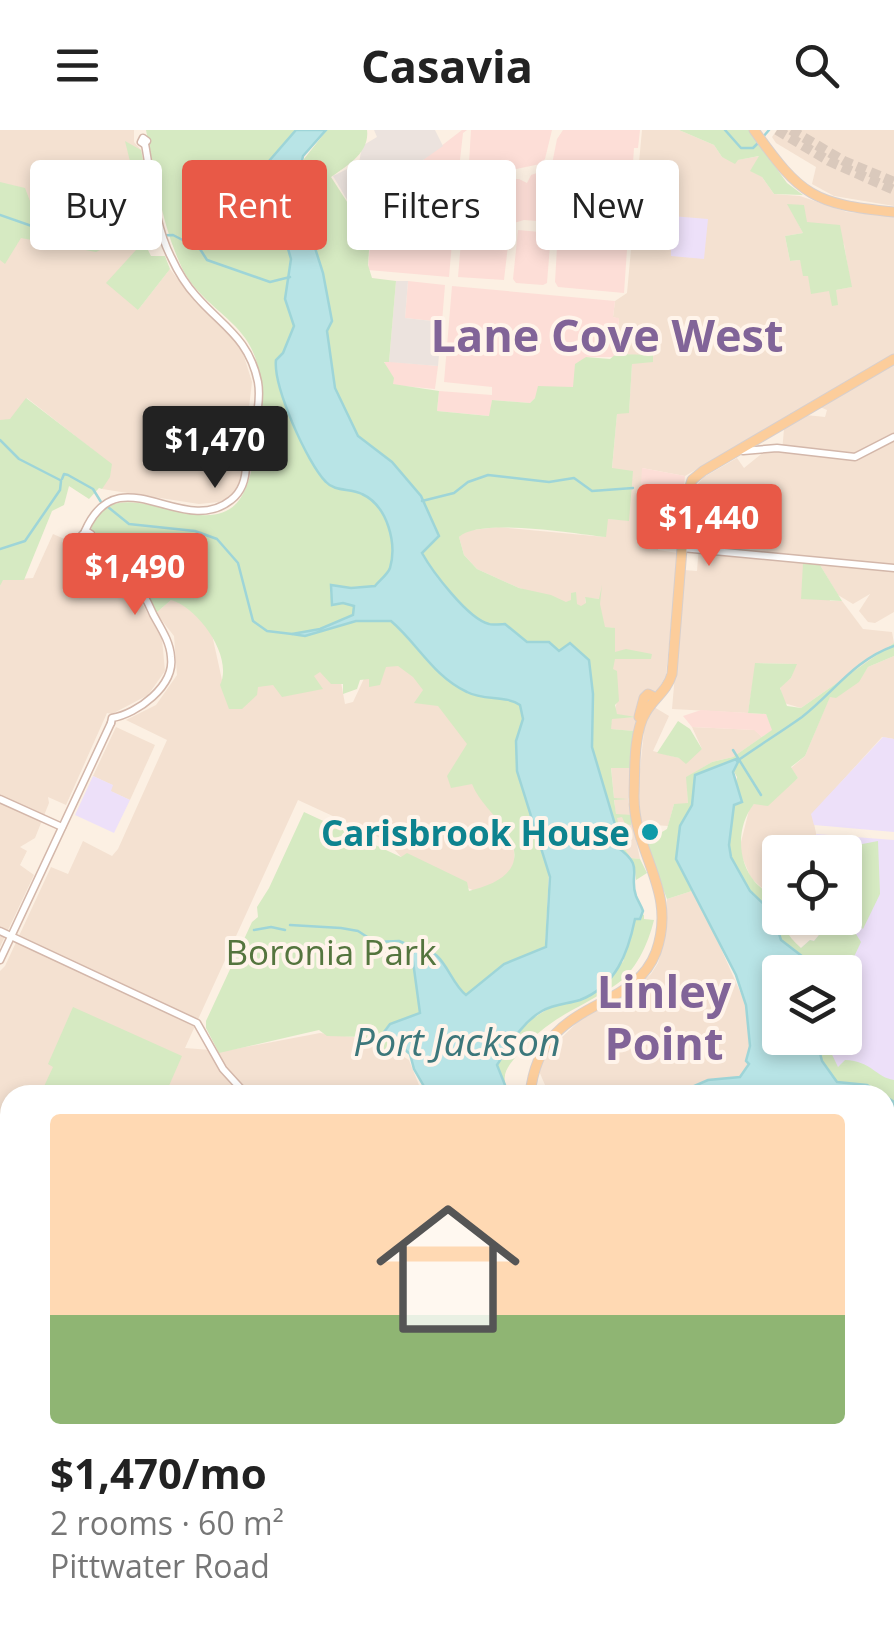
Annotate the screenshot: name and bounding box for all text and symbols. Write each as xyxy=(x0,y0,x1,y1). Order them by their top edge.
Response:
text: Casavia xyxy=(361,35,533,96)
icon: menu xyxy=(50,38,105,93)
icon: search xyxy=(789,38,844,93)
chip: Buy xyxy=(30,160,162,250)
chip: Rent xyxy=(182,160,327,250)
chip: Filters xyxy=(347,160,516,250)
chip: New xyxy=(536,160,679,250)
district label: Lane Cove West xyxy=(431,304,783,365)
pin: $1,470 xyxy=(134,406,296,491)
text: $1,470 xyxy=(165,417,265,460)
pin: $1,440 xyxy=(628,484,790,569)
text: $1,440 xyxy=(659,495,759,538)
pin: $1,490 xyxy=(54,533,216,618)
text: $1,490 xyxy=(85,544,185,587)
place label: Carisbrook House xyxy=(321,809,630,856)
marker: Carisbrook House xyxy=(639,821,661,843)
map controls xyxy=(762,835,862,1055)
button: locate xyxy=(762,835,862,935)
park label: Boronia Park xyxy=(225,928,437,975)
button: layers xyxy=(762,955,862,1055)
district label: Linley Point xyxy=(597,960,732,1073)
water label: Port Jackson xyxy=(353,1015,561,1067)
icon: home xyxy=(358,1179,538,1359)
text: $1,470/mo xyxy=(50,1444,267,1501)
text: 2 rooms · 60 m² xyxy=(50,1501,284,1544)
text: Pittwater Road xyxy=(50,1544,270,1587)

